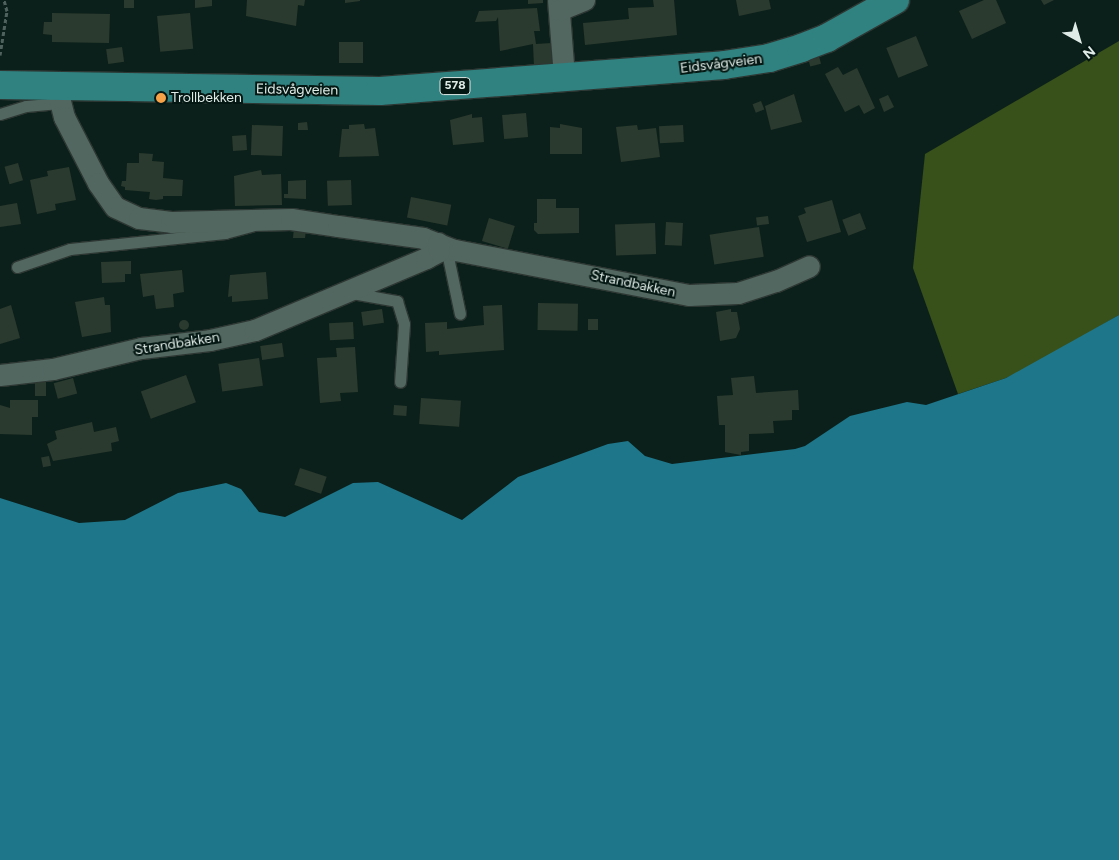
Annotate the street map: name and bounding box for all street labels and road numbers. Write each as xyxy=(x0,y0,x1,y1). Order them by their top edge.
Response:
street label: Eidsvågveien xyxy=(679,51,763,77)
road number: 578 xyxy=(439,76,471,95)
street label: Eidsvågveien xyxy=(256,81,338,99)
street label: Strandbakken xyxy=(589,267,677,301)
street label: Strandbakken xyxy=(133,329,221,359)

